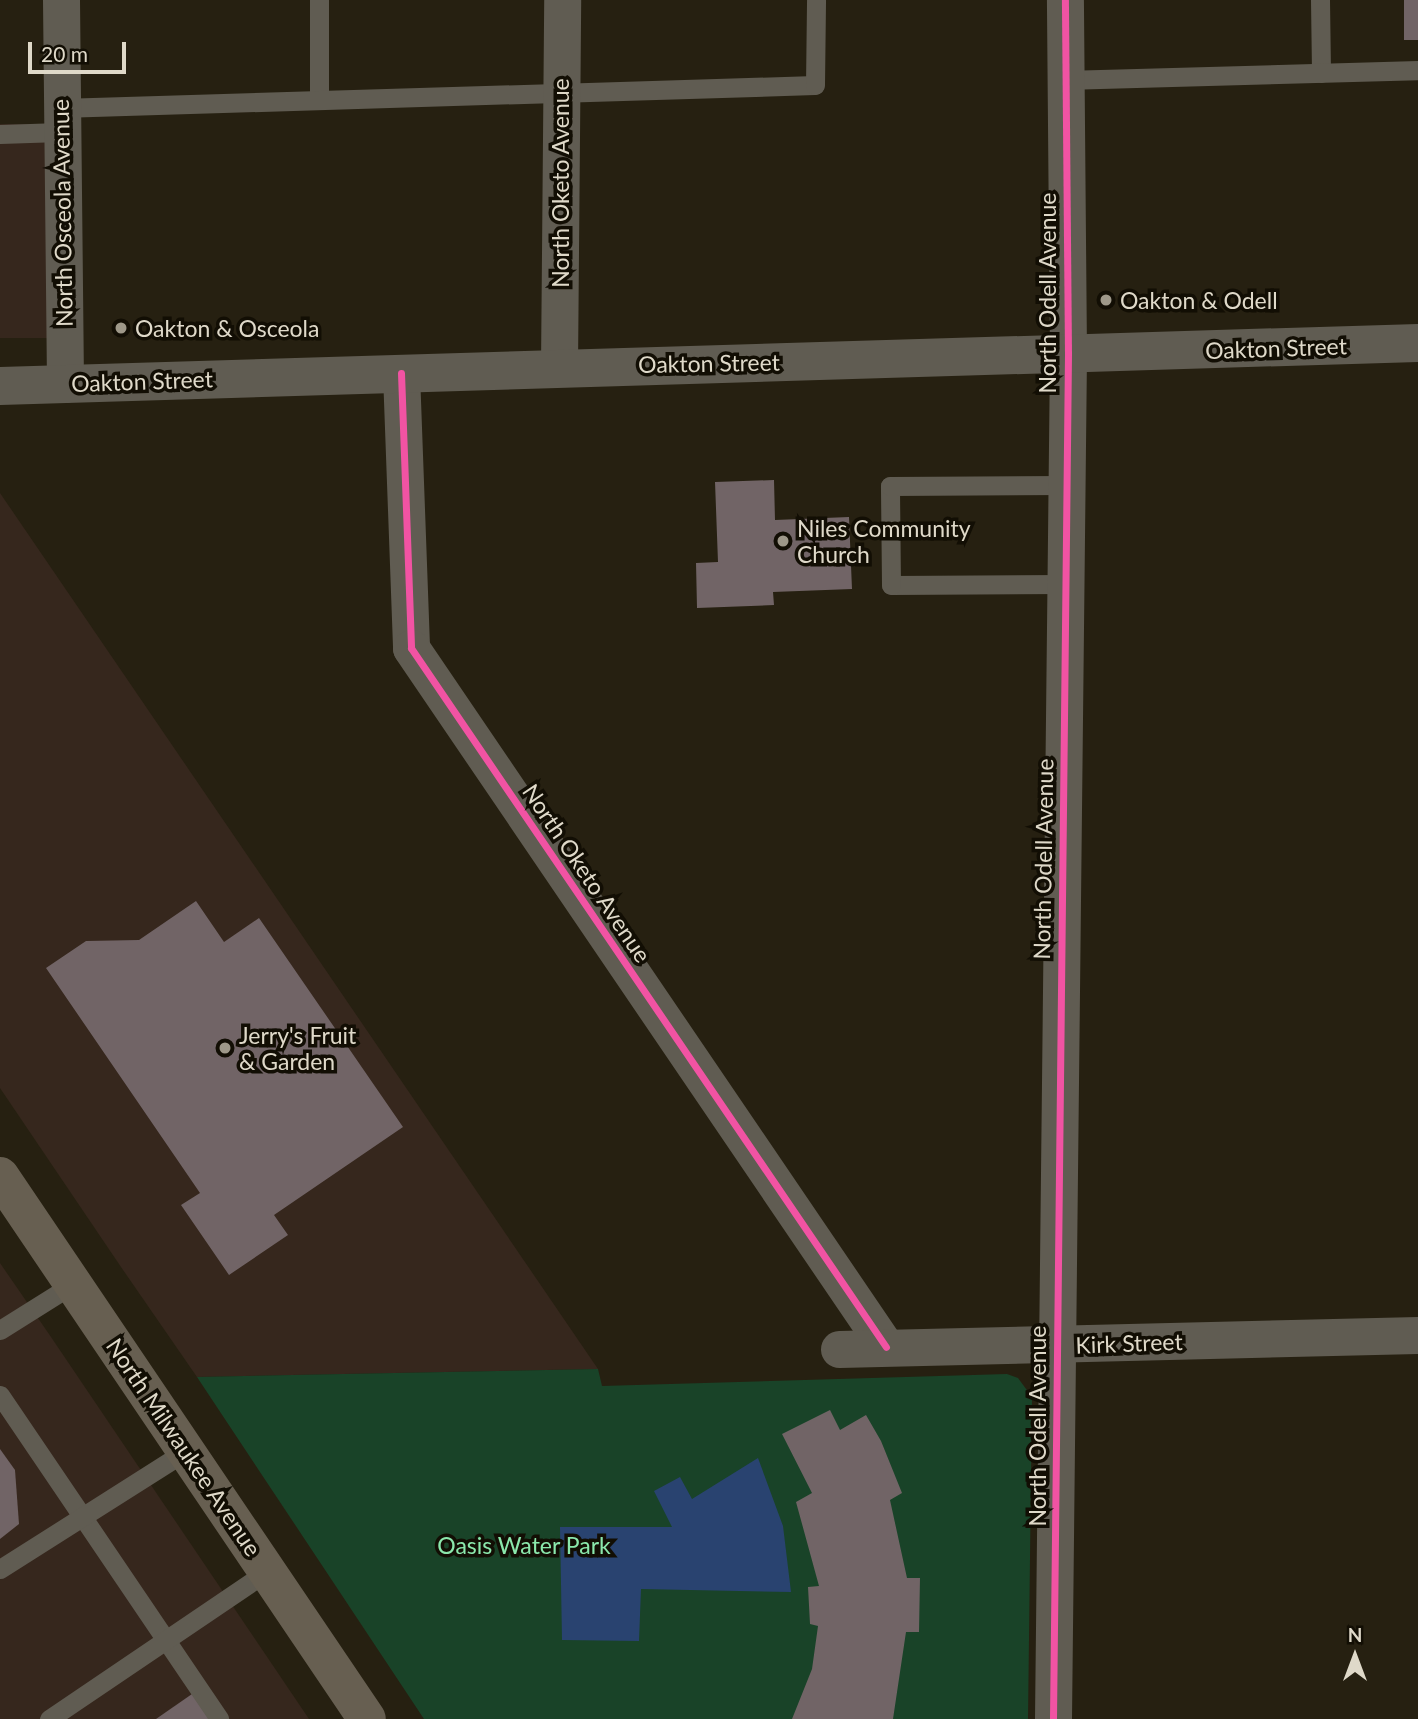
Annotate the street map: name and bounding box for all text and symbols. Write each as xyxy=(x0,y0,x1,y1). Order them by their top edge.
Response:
scale bar xyxy=(32,28,130,72)
text: 20 m xyxy=(41,41,88,66)
street label: North Oketo Avenue xyxy=(546,78,574,288)
street label: North Osceola Avenue xyxy=(46,98,78,328)
street label: North Odell Avenue xyxy=(1033,192,1061,394)
place label: Oakton & Odell xyxy=(1120,286,1278,314)
marker: Oakton & Odell xyxy=(1098,292,1114,308)
place label: Oakton & Osceola xyxy=(135,314,319,342)
marker: Oakton & Osceola xyxy=(113,320,129,336)
street label: Oakton Street xyxy=(1205,332,1347,364)
street label: Oakton Street xyxy=(638,348,780,378)
street label: Oakton Street xyxy=(71,365,213,397)
place label: Niles Community Church xyxy=(797,514,971,568)
marker: Niles Community Church xyxy=(775,533,791,549)
street label: North Odell Avenue xyxy=(1027,758,1059,960)
street label: North Oketo Avenue xyxy=(517,778,657,968)
place label: Jerry's Fruit & Garden xyxy=(239,1021,356,1075)
marker: Jerry's Fruit & Garden xyxy=(217,1040,233,1056)
street label: North Odell Avenue xyxy=(1023,1325,1051,1527)
street label: Kirk Street xyxy=(1075,1327,1183,1359)
street label: North Milwaukee Avenue xyxy=(101,1333,267,1561)
park label: Oasis Water Park xyxy=(437,1531,611,1559)
north arrow xyxy=(1320,1621,1390,1691)
text: N xyxy=(1348,1623,1362,1646)

